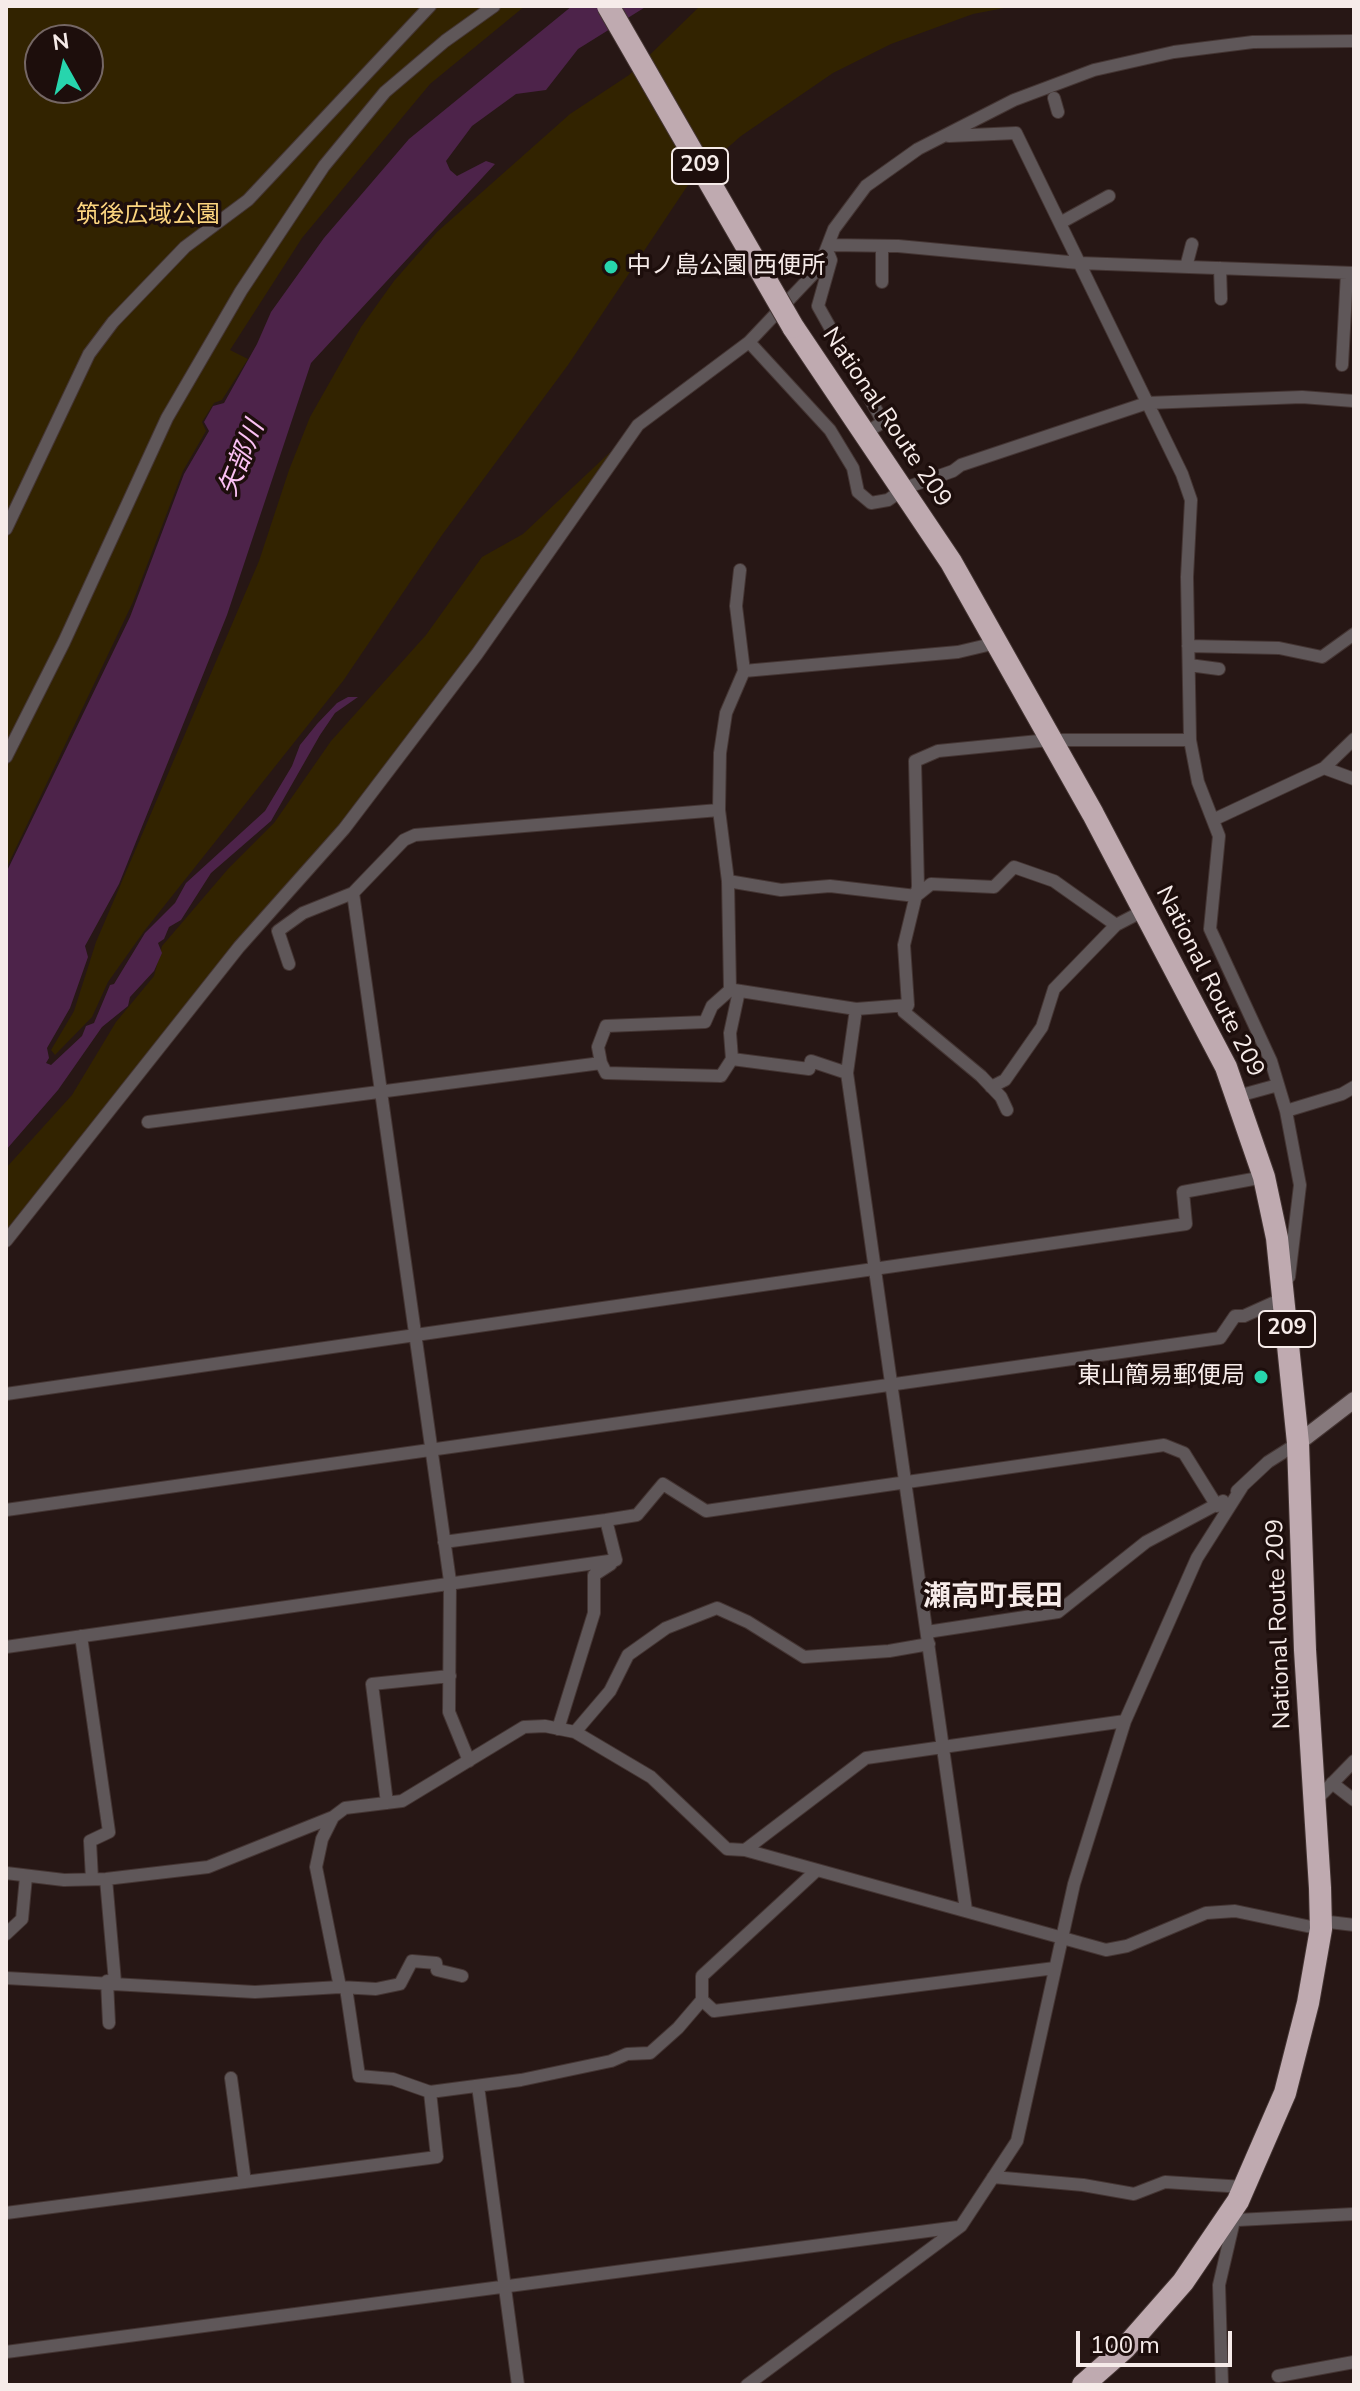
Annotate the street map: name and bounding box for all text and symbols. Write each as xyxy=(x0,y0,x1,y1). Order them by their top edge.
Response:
north arrow xyxy=(24,24,104,104)
text: N xyxy=(51,26,71,58)
road number: 209 xyxy=(672,148,728,184)
park label: 筑後広域公園 xyxy=(76,202,220,230)
place label: 中ノ島公園 西便所 xyxy=(627,253,825,281)
marker: 中ノ島公園 西便所 xyxy=(602,258,620,276)
street label: National Route 209 xyxy=(815,323,957,513)
water label: 矢部川 xyxy=(214,417,272,501)
street label: National Route 209 xyxy=(1148,882,1270,1082)
road number: 209 xyxy=(1259,1311,1315,1347)
place label: 東山簡易郵便局 xyxy=(1077,1363,1245,1391)
marker: 東山簡易郵便局 xyxy=(1252,1368,1270,1386)
street label: National Route 209 xyxy=(1262,1518,1298,1730)
district label: 瀬高町長田 xyxy=(923,1581,1063,1615)
scale bar xyxy=(1080,2315,1236,2365)
text: 100 m xyxy=(1090,2329,1160,2361)

